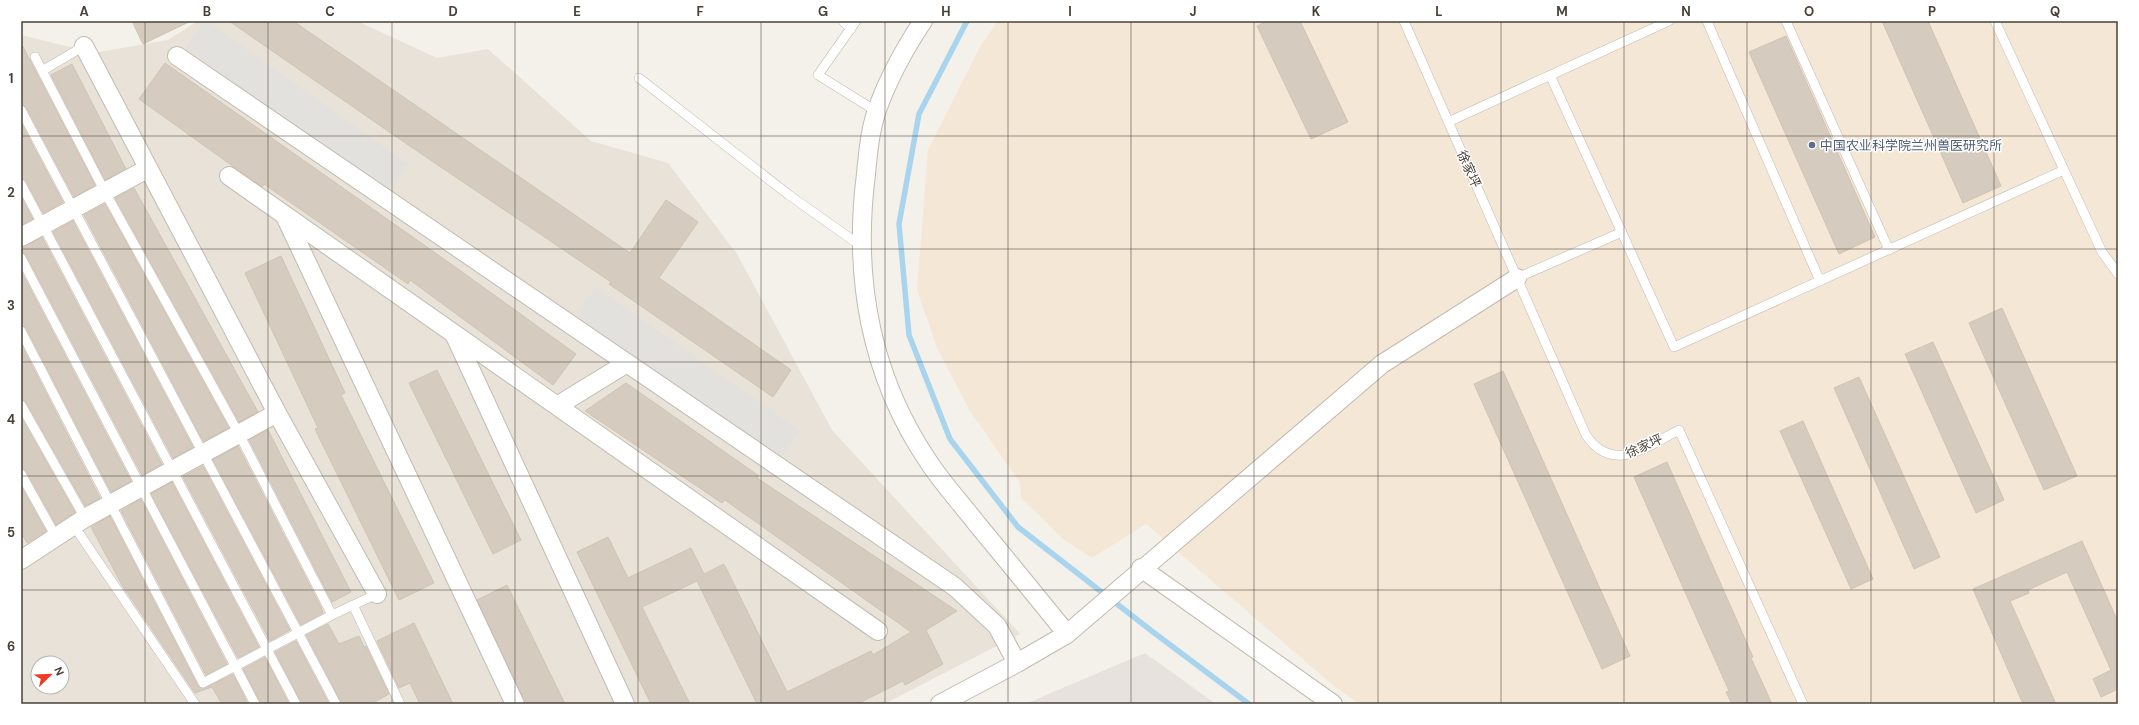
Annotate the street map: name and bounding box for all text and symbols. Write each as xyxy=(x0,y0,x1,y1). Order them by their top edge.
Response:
text: A xyxy=(79,3,89,20)
text: B xyxy=(203,3,211,20)
text: C xyxy=(325,3,335,20)
text: D xyxy=(448,3,458,20)
text: E xyxy=(573,3,581,20)
text: F xyxy=(696,3,704,20)
text: G xyxy=(818,3,828,20)
text: H xyxy=(941,3,951,20)
text: I xyxy=(1068,3,1072,20)
text: J xyxy=(1189,3,1197,20)
text: K xyxy=(1312,3,1321,20)
text: L xyxy=(1435,3,1443,20)
text: M xyxy=(1556,3,1568,20)
text: N xyxy=(1681,3,1691,20)
text: O xyxy=(1804,3,1814,20)
text: P xyxy=(1928,3,1936,20)
text: Q xyxy=(2050,3,2060,20)
text: 1 xyxy=(9,70,13,87)
place label: 中国农业科学院兰州兽医研究所 xyxy=(1820,137,2002,154)
marker: 中国农业科学院兰州兽医研究所 xyxy=(1807,140,1817,150)
street label: 徐家坪 xyxy=(1453,148,1485,190)
text: 2 xyxy=(7,184,15,201)
text: 3 xyxy=(7,297,15,314)
text: 4 xyxy=(7,411,15,428)
street label: 徐家坪 xyxy=(1623,430,1665,462)
text: 5 xyxy=(7,524,15,541)
text: 6 xyxy=(7,638,15,655)
north arrow xyxy=(30,655,70,695)
text: N xyxy=(51,665,67,678)

